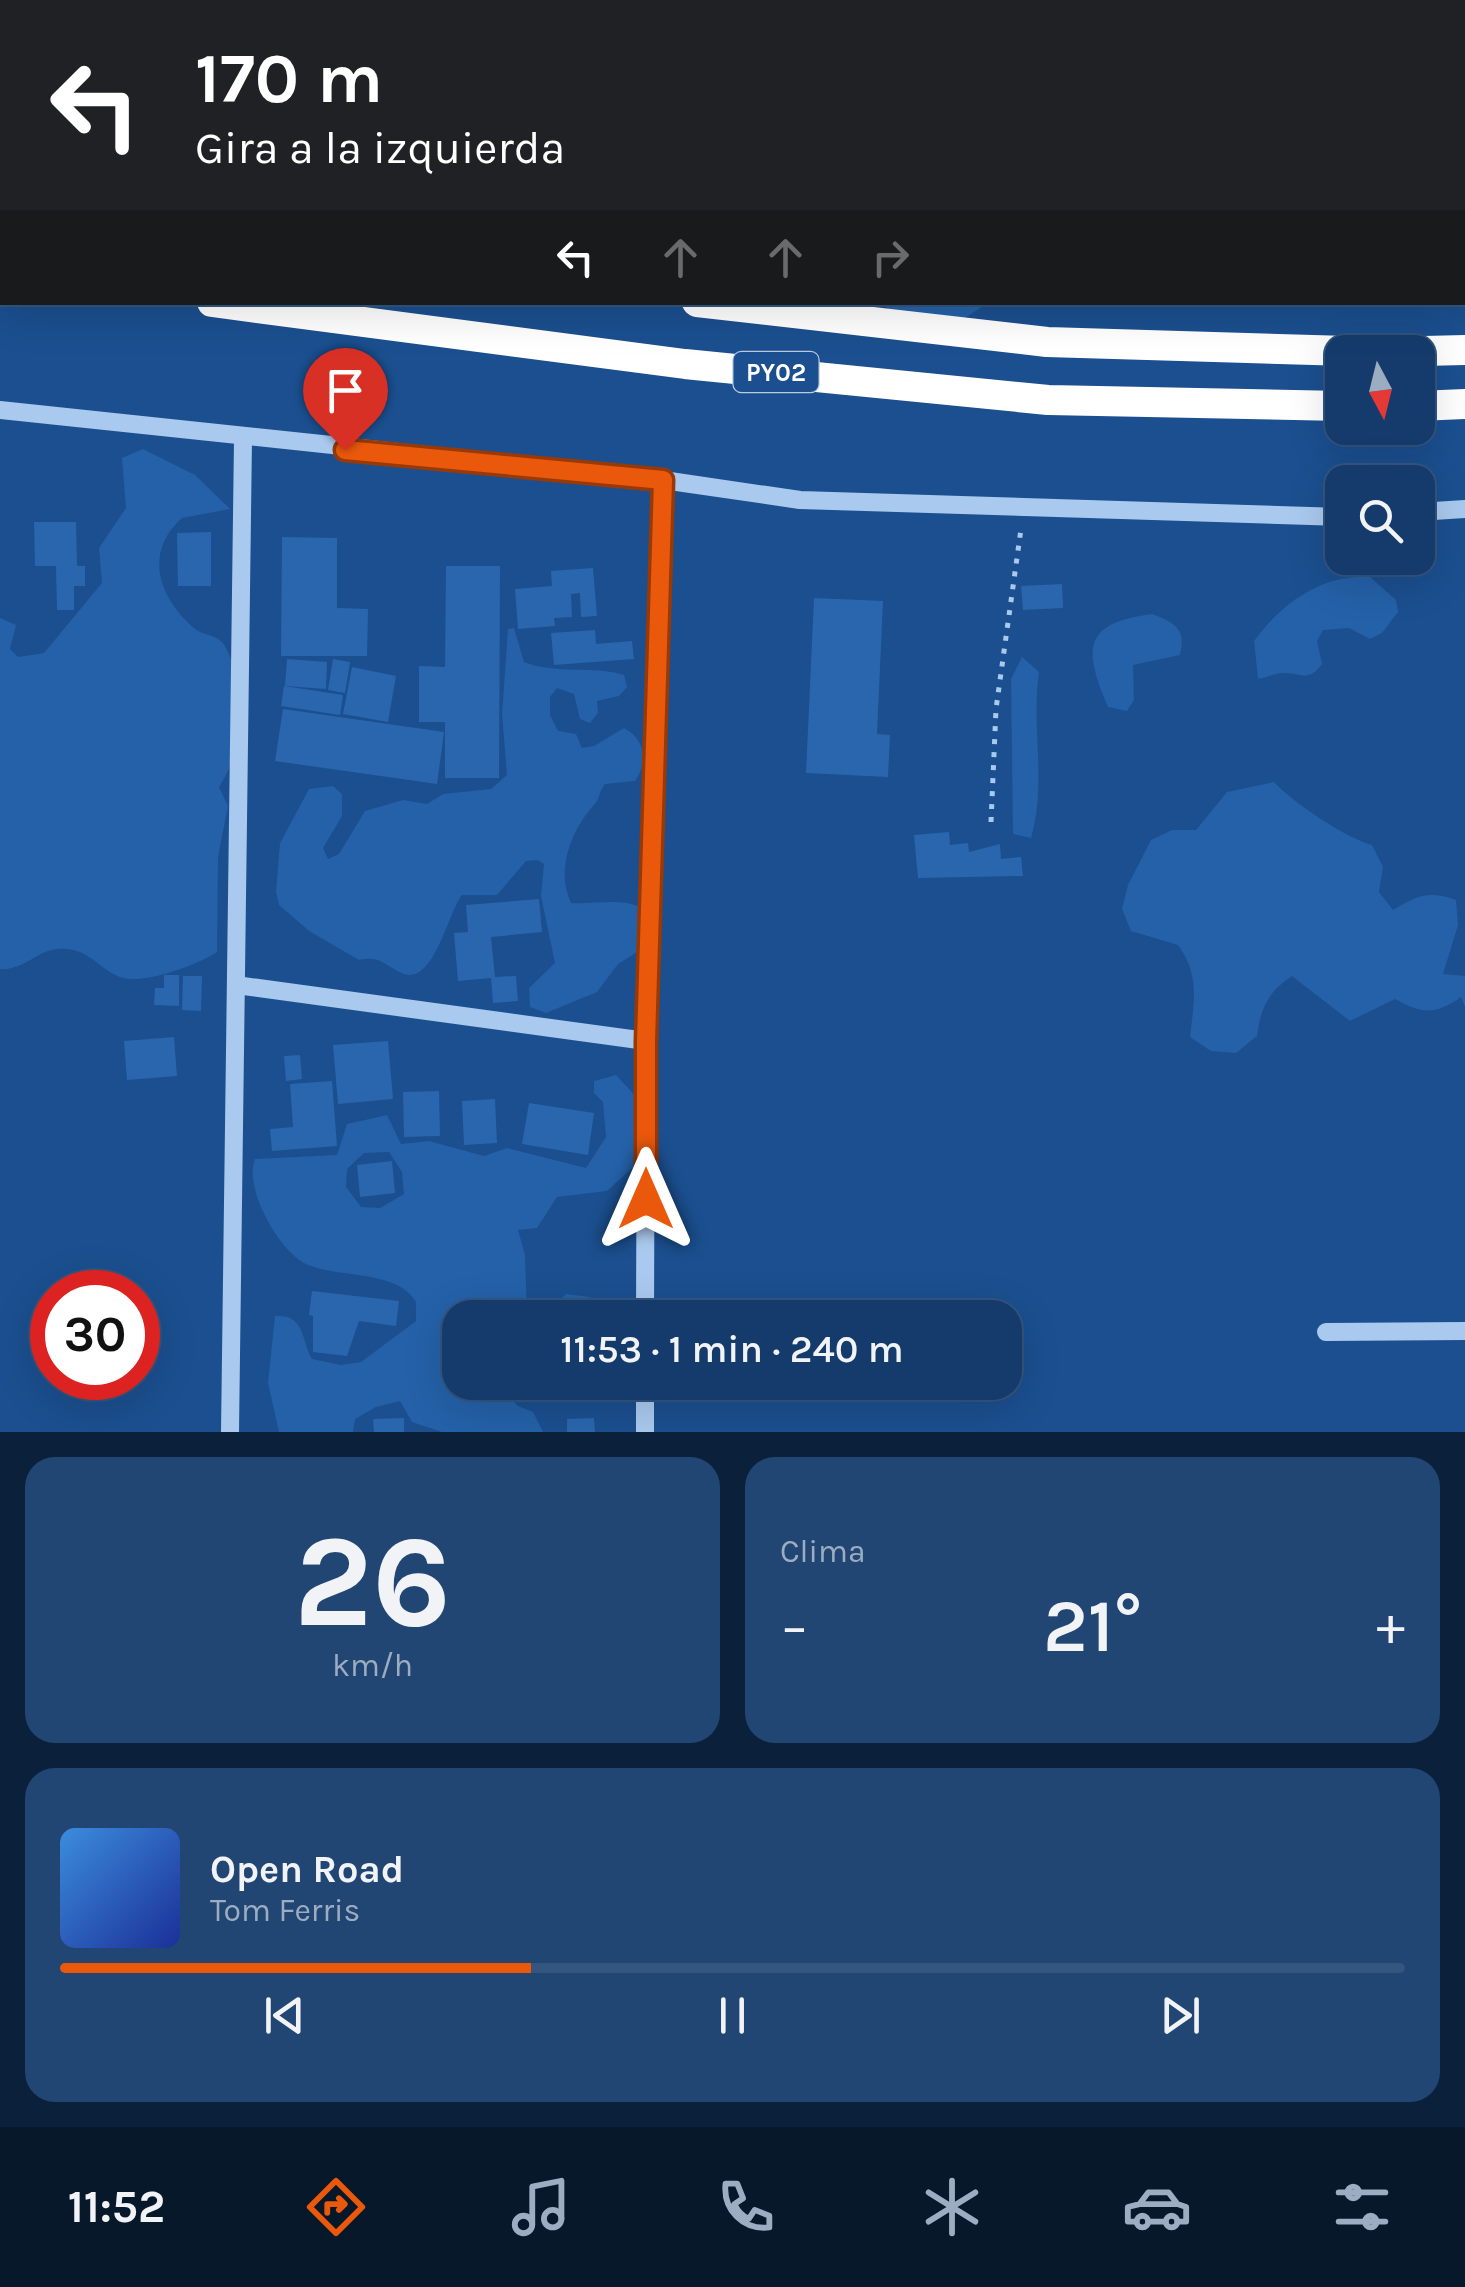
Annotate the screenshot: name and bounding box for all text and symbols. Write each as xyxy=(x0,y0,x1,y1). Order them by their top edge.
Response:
text: 170 m xyxy=(195,38,383,120)
icon: left xyxy=(30,40,160,170)
text: Gira a la izquierda xyxy=(195,122,565,174)
icon: left xyxy=(548,230,603,285)
icon: ahead xyxy=(653,230,708,285)
icon: ahead xyxy=(758,230,813,285)
icon: right xyxy=(863,230,918,285)
north arrow xyxy=(1325,335,1435,445)
map controls xyxy=(1325,335,1435,575)
pin xyxy=(303,348,388,451)
road number: PY02 xyxy=(734,352,818,392)
icon: arrive xyxy=(318,363,373,418)
button: search xyxy=(1325,465,1435,575)
position arrow xyxy=(594,1147,698,1251)
speed limit sign: 30 xyxy=(30,1270,160,1400)
text: 11:53 · 1 min · 240 m xyxy=(560,1327,904,1372)
text: 26 xyxy=(294,1506,451,1658)
text: Clima xyxy=(780,1533,866,1570)
text: 21° xyxy=(1043,1582,1142,1670)
text: − xyxy=(780,1594,809,1658)
text: + xyxy=(1376,1594,1405,1658)
text: km/h xyxy=(332,1647,413,1684)
text: Open Road xyxy=(210,1847,404,1892)
text: Tom Ferris xyxy=(210,1892,360,1929)
icon: previous xyxy=(257,1988,312,2043)
icon: pause xyxy=(705,1988,760,2043)
icon: next xyxy=(1153,1988,1208,2043)
icon: directions xyxy=(301,2172,371,2242)
icon: music xyxy=(506,2172,576,2242)
icon: phone xyxy=(711,2172,781,2242)
icon: climate xyxy=(917,2172,987,2242)
icon: car xyxy=(1122,2172,1192,2242)
icon: filters xyxy=(1327,2172,1397,2242)
text: 11:52 xyxy=(68,2181,165,2233)

